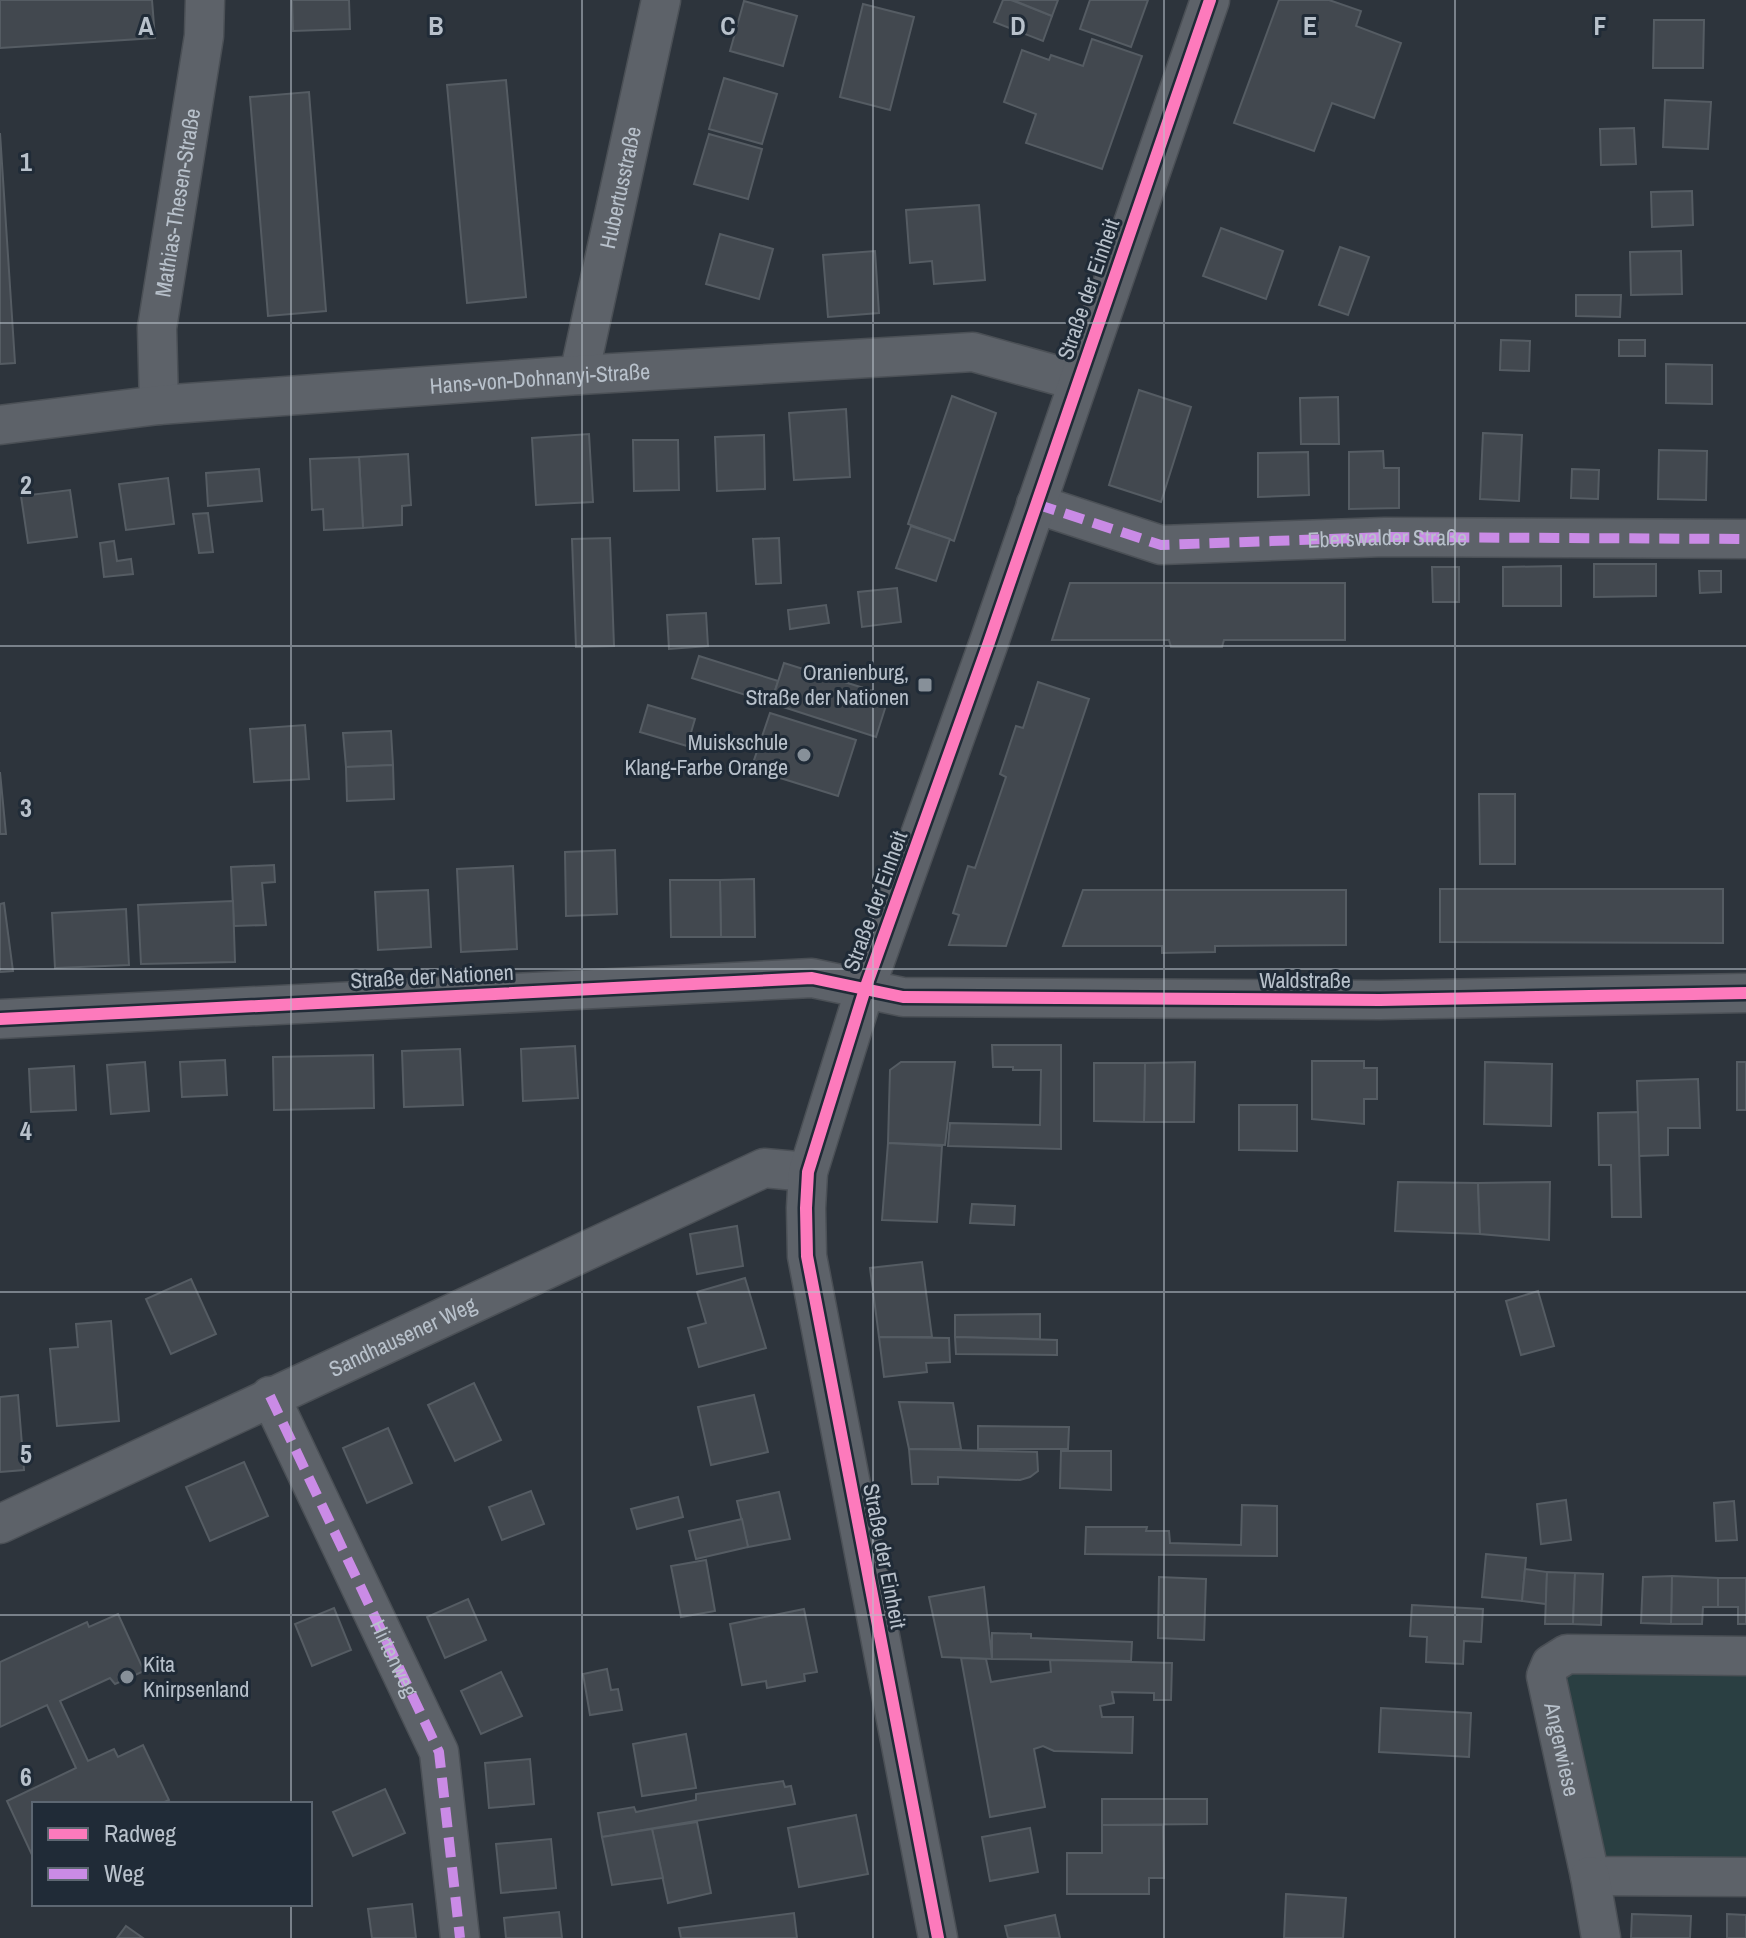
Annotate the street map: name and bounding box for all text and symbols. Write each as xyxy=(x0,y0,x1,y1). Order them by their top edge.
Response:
text: A xyxy=(138,8,154,43)
text: B xyxy=(428,8,444,43)
text: C xyxy=(720,8,736,43)
text: D xyxy=(1010,8,1026,43)
text: E xyxy=(1303,8,1317,43)
text: F xyxy=(1593,8,1607,43)
street label: Mathias-Thesen-Straße xyxy=(147,106,207,299)
street label: Hubertusstraße xyxy=(592,123,648,251)
text: 1 xyxy=(20,144,32,179)
street label: Straße der Einheit xyxy=(1050,214,1126,364)
street label: Hans-von-Dohnanyi-Straße xyxy=(429,356,651,401)
text: 2 xyxy=(20,467,32,502)
street label: Eberswalder Straße xyxy=(1307,522,1467,555)
place label: Oranienburg, Straße der Nationen xyxy=(746,657,909,712)
marker: Oranienburg, Straße der Nationen xyxy=(916,676,934,694)
place label: Muiskschule Klang-Farbe Orange xyxy=(624,727,788,782)
marker: Muiskschule Klang-Farbe Orange xyxy=(795,746,813,764)
text: 3 xyxy=(20,790,32,825)
street label: Straße der Einheit xyxy=(836,827,914,975)
street label: Straße der Nationen xyxy=(350,957,514,995)
street label: Waldstraße xyxy=(1259,965,1351,995)
text: 4 xyxy=(20,1113,32,1148)
street label: Sandhausener Weg xyxy=(324,1289,481,1384)
text: 5 xyxy=(20,1436,32,1471)
street label: Straße der Einheit xyxy=(856,1481,914,1631)
street label: Hirtenweg xyxy=(363,1614,426,1702)
place label: Kita Knirpsenland xyxy=(143,1649,249,1704)
marker: Kita Knirpsenland xyxy=(118,1668,136,1686)
street label: Angerwiese xyxy=(1537,1699,1587,1799)
text: 6 xyxy=(20,1759,32,1794)
legend xyxy=(32,1802,312,1906)
text: Radweg xyxy=(104,1817,176,1849)
text: Weg xyxy=(104,1857,144,1889)

